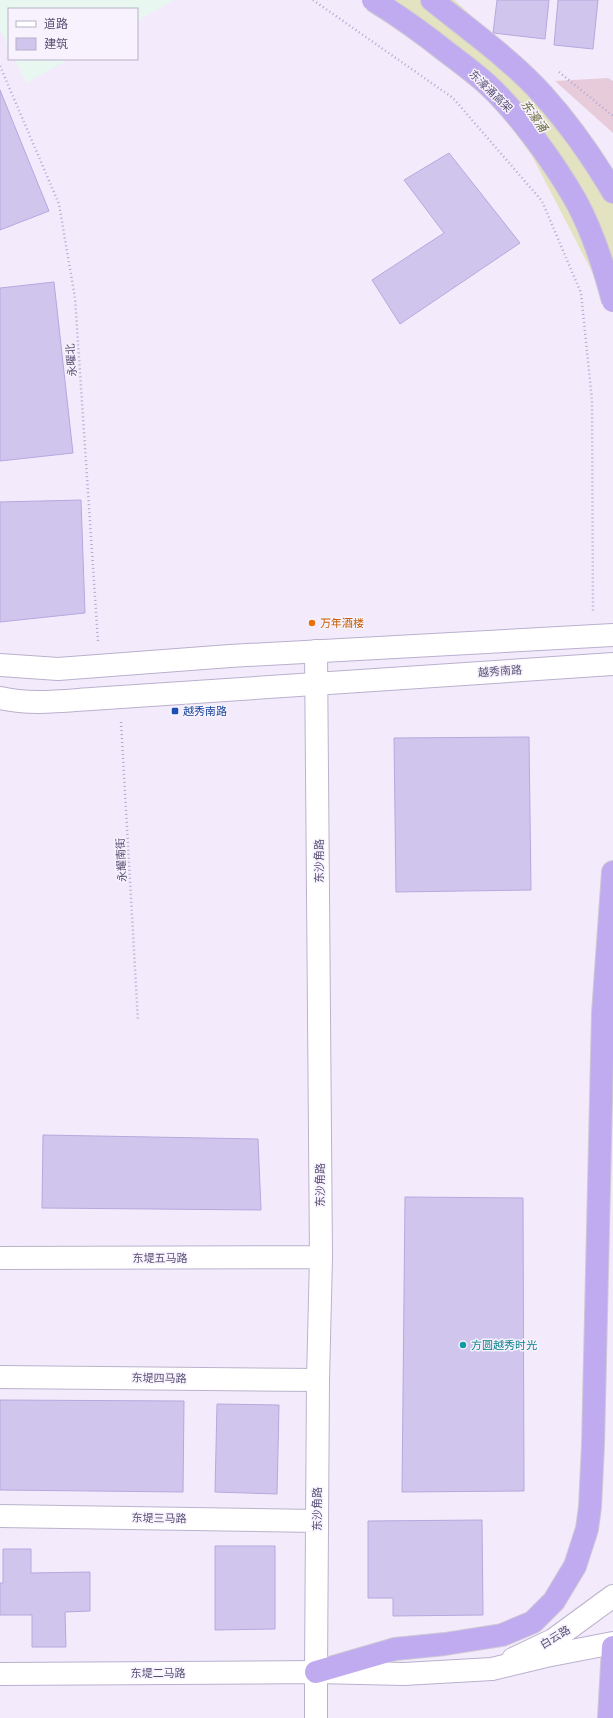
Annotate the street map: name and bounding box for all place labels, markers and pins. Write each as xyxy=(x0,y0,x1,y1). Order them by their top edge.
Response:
place label: 万年酒楼 xyxy=(320,615,364,630)
marker: 万年酒楼 xyxy=(307,618,317,628)
place label: 越秀南路 xyxy=(183,703,227,718)
marker: 越秀南路 xyxy=(170,706,180,716)
place label: 方圆越秀时光 xyxy=(471,1337,537,1352)
marker: 方圆越秀时光 xyxy=(458,1340,468,1350)

